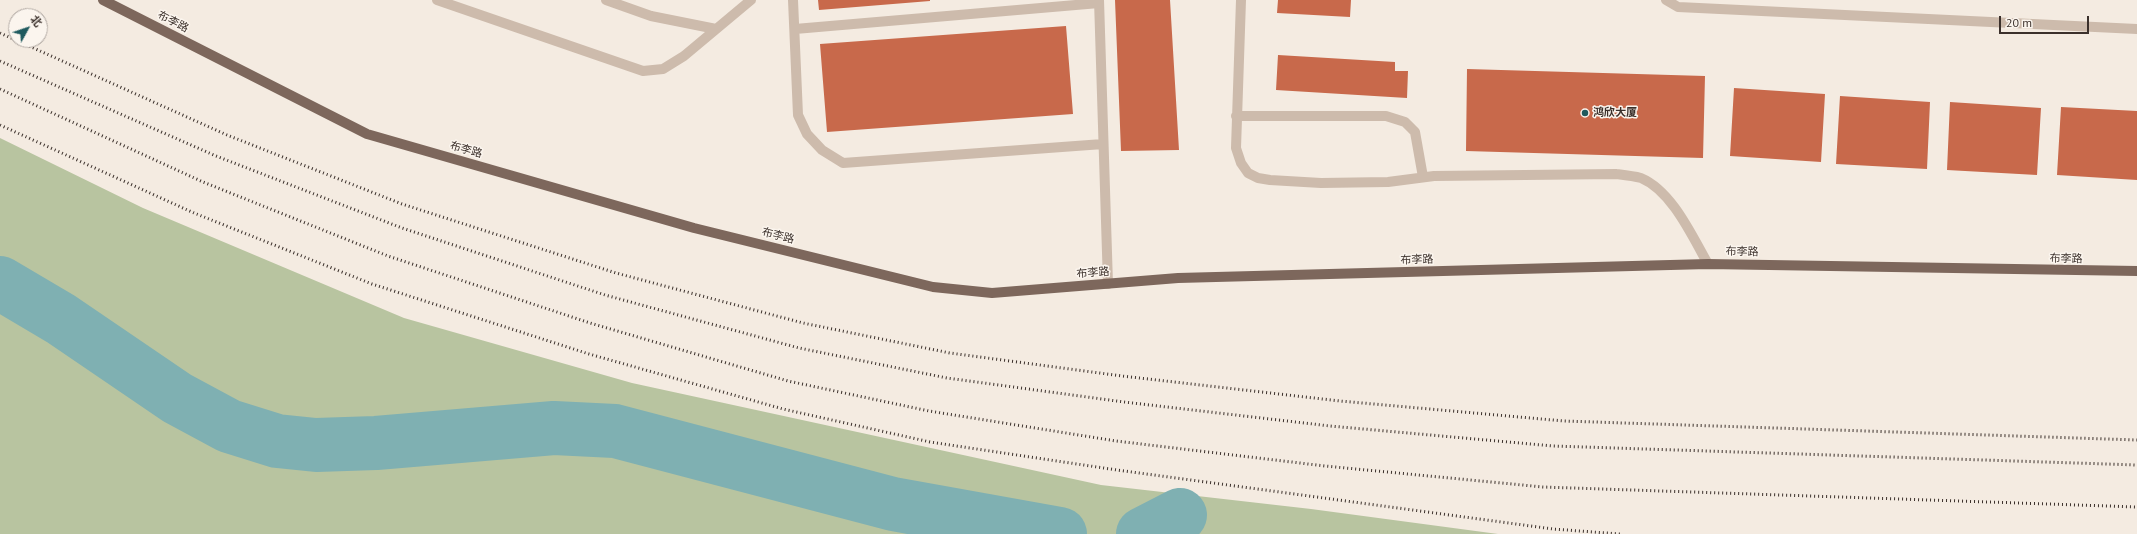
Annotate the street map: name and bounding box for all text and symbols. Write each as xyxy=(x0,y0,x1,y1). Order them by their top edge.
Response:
north arrow xyxy=(8,8,48,48)
scale bar xyxy=(2001,8,2091,34)
street label: 布李路 xyxy=(155,9,191,35)
text: 北 xyxy=(28,12,45,30)
text: 20 m xyxy=(2006,15,2032,30)
place label: 鸿欣大厦 xyxy=(1593,106,1637,120)
marker: 鸿欣大厦 xyxy=(1580,108,1590,118)
street label: 布李路 xyxy=(448,139,484,161)
street label: 布李路 xyxy=(760,226,796,246)
street label: 布李路 xyxy=(1725,245,1759,259)
street label: 布李路 xyxy=(2049,252,2083,266)
street label: 布李路 xyxy=(1400,253,1434,267)
street label: 布李路 xyxy=(1076,265,1110,281)

